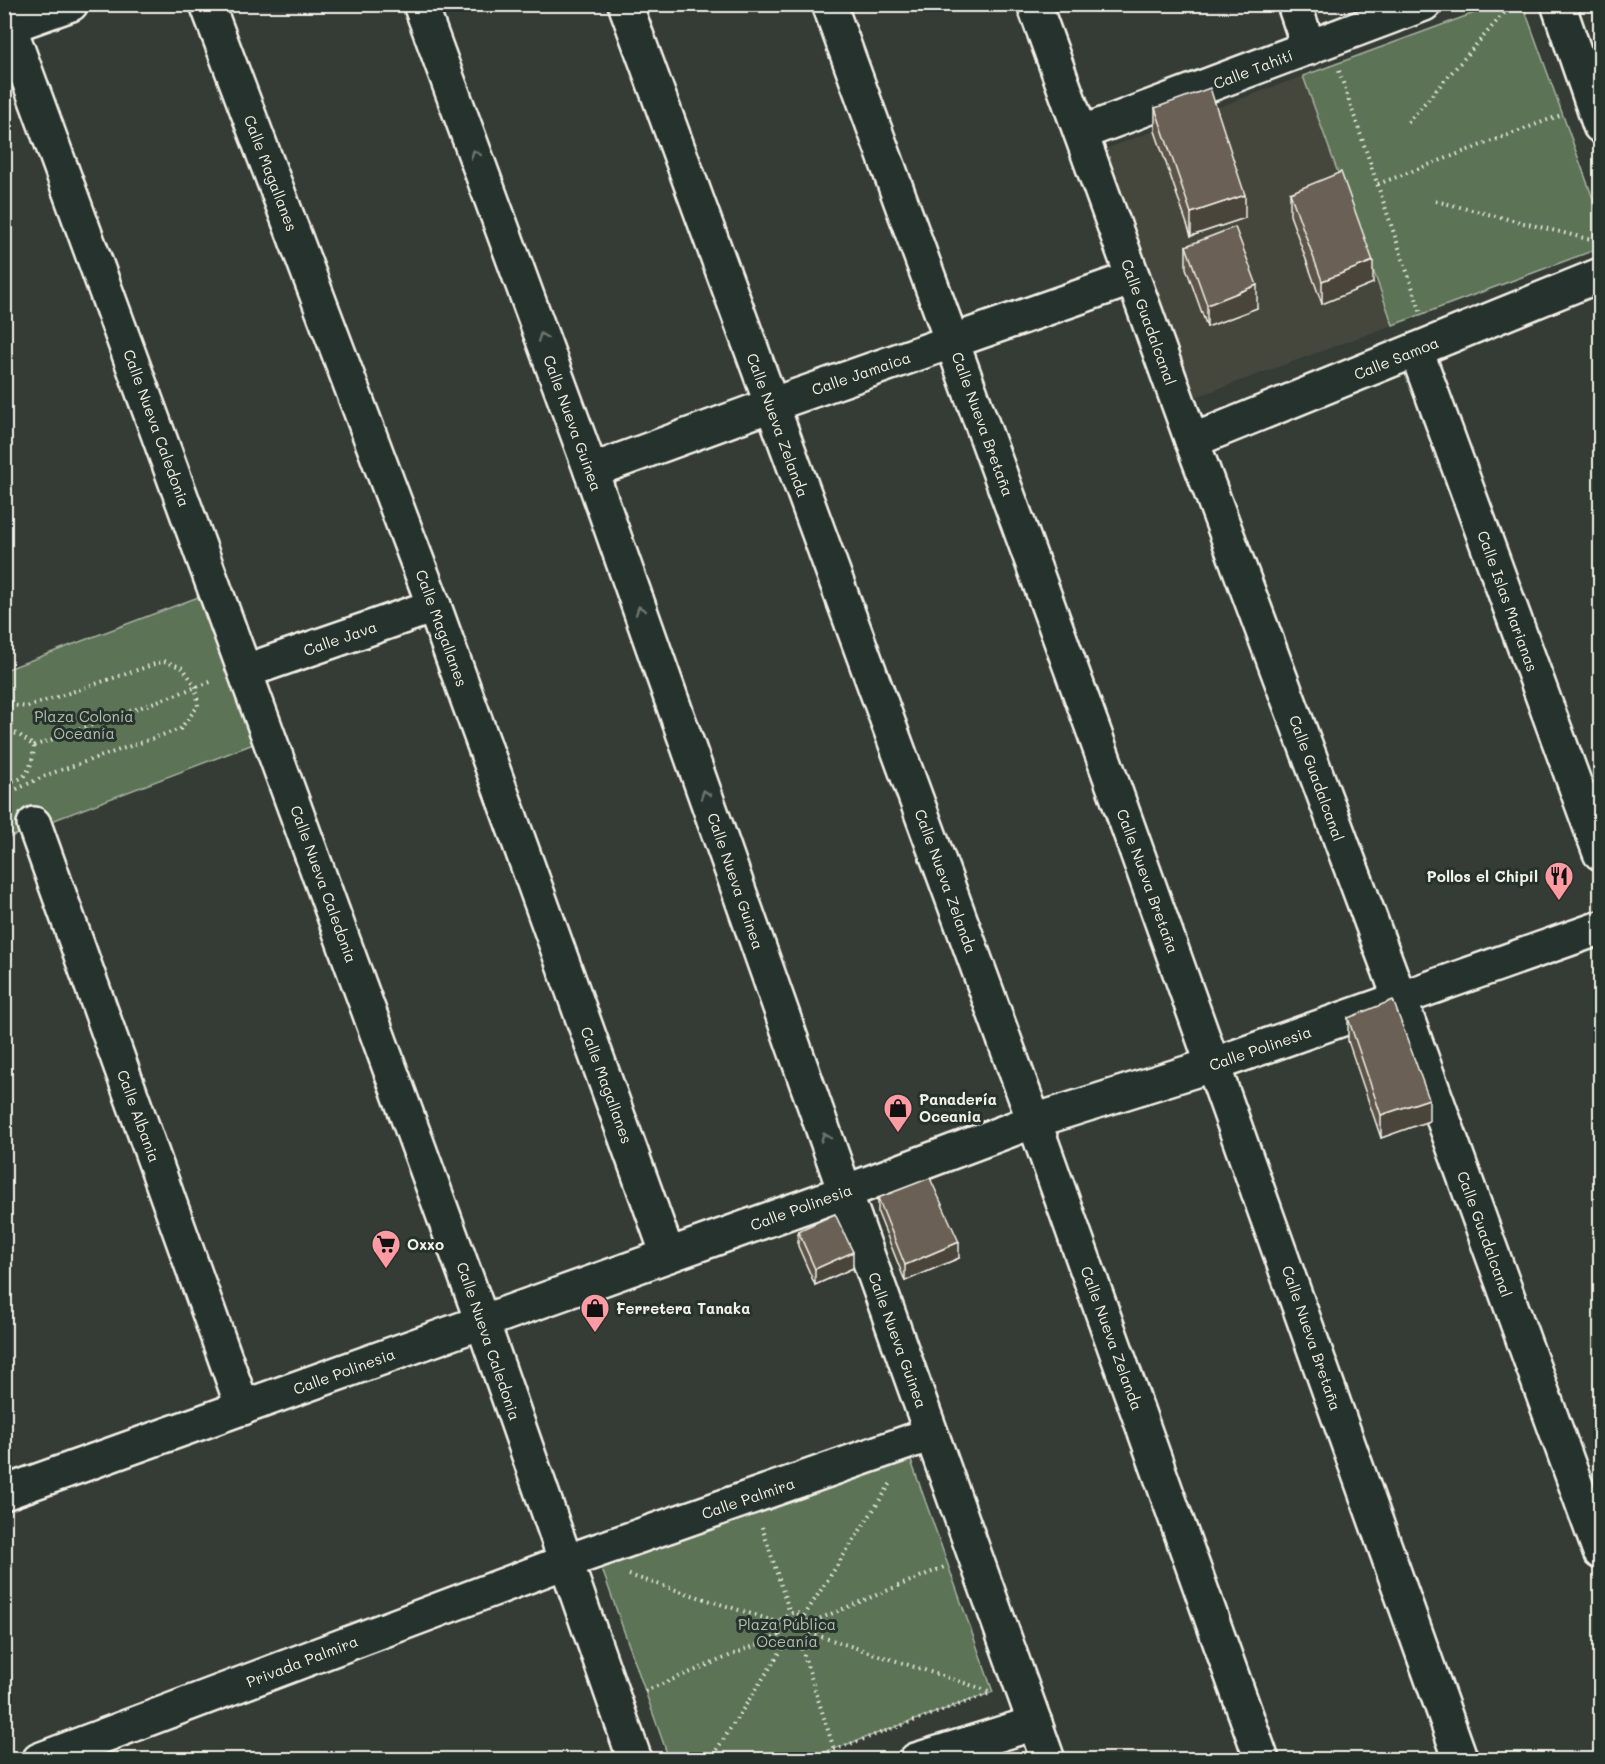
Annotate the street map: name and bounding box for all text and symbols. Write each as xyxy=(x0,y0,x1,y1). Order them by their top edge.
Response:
street label: Calle Tahití xyxy=(1210,45,1296,93)
street label: Calle Magallanes xyxy=(240,112,302,234)
one-way arrow xyxy=(469,149,482,160)
street label: Calle Guadalcanal xyxy=(1117,256,1181,388)
one-way arrow xyxy=(536,332,549,343)
street label: Calle Samoa xyxy=(1351,332,1441,384)
street label: Calle Nueva Caledonia xyxy=(119,347,195,509)
street label: Calle Jamaica xyxy=(809,347,913,399)
street label: Calle Nueva Bretaña xyxy=(948,349,1018,499)
street label: Calle Nueva Zelanda xyxy=(743,350,813,500)
street label: Calle Nueva Guinea xyxy=(539,352,607,494)
street label: Calle Islas Marianas xyxy=(1473,528,1543,674)
street label: Calle Magallanes xyxy=(412,567,472,689)
one-way arrow xyxy=(635,605,648,616)
street label: Calle Java xyxy=(301,616,379,660)
park label: Plaza Colonia Oceanía xyxy=(34,706,134,743)
street label: Calle Guadalcanal xyxy=(1285,712,1349,844)
one-way arrow xyxy=(699,789,712,800)
street label: Calle Nueva Caledonia xyxy=(286,803,362,965)
street label: Calle Nueva Zelanda xyxy=(911,806,981,956)
street label: Calle Nueva Bretaña xyxy=(1113,806,1183,956)
street label: Calle Nueva Guinea xyxy=(703,810,769,952)
restaurant icon: Pollos el Chipil xyxy=(1543,860,1575,902)
place label: Pollos el Chipil xyxy=(1427,866,1538,886)
street label: Calle Polinesia xyxy=(1206,1021,1314,1075)
street label: Calle Magallanes xyxy=(577,1024,637,1146)
street label: Calle Albania xyxy=(113,1067,165,1165)
place label: Panadería Oceania xyxy=(919,1089,997,1126)
shop icon: Panadería Oceania xyxy=(882,1092,914,1134)
one-way arrow xyxy=(820,1132,833,1142)
street label: Calle Guadalcanal xyxy=(1453,1168,1517,1300)
street label: Calle Polinesia xyxy=(747,1179,855,1235)
supermarket icon: Oxxo xyxy=(370,1228,402,1270)
place label: Oxxo xyxy=(407,1234,444,1254)
street label: Calle Nueva Caledonia xyxy=(453,1259,525,1423)
street label: Calle Nueva Zelanda xyxy=(1077,1263,1147,1413)
street label: Calle Nueva Bretaña xyxy=(1278,1263,1346,1413)
street label: Calle Nueva Guinea xyxy=(864,1269,932,1411)
shop icon: Ferretera Tanaka xyxy=(579,1292,611,1334)
place label: Ferretera Tanaka xyxy=(616,1298,750,1318)
street label: Calle Polinesia xyxy=(290,1343,398,1399)
street label: Calle Palmira xyxy=(699,1473,797,1523)
park label: Plaza Pública Oceanía xyxy=(738,1614,836,1651)
street label: Privada Palmira xyxy=(243,1631,361,1691)

